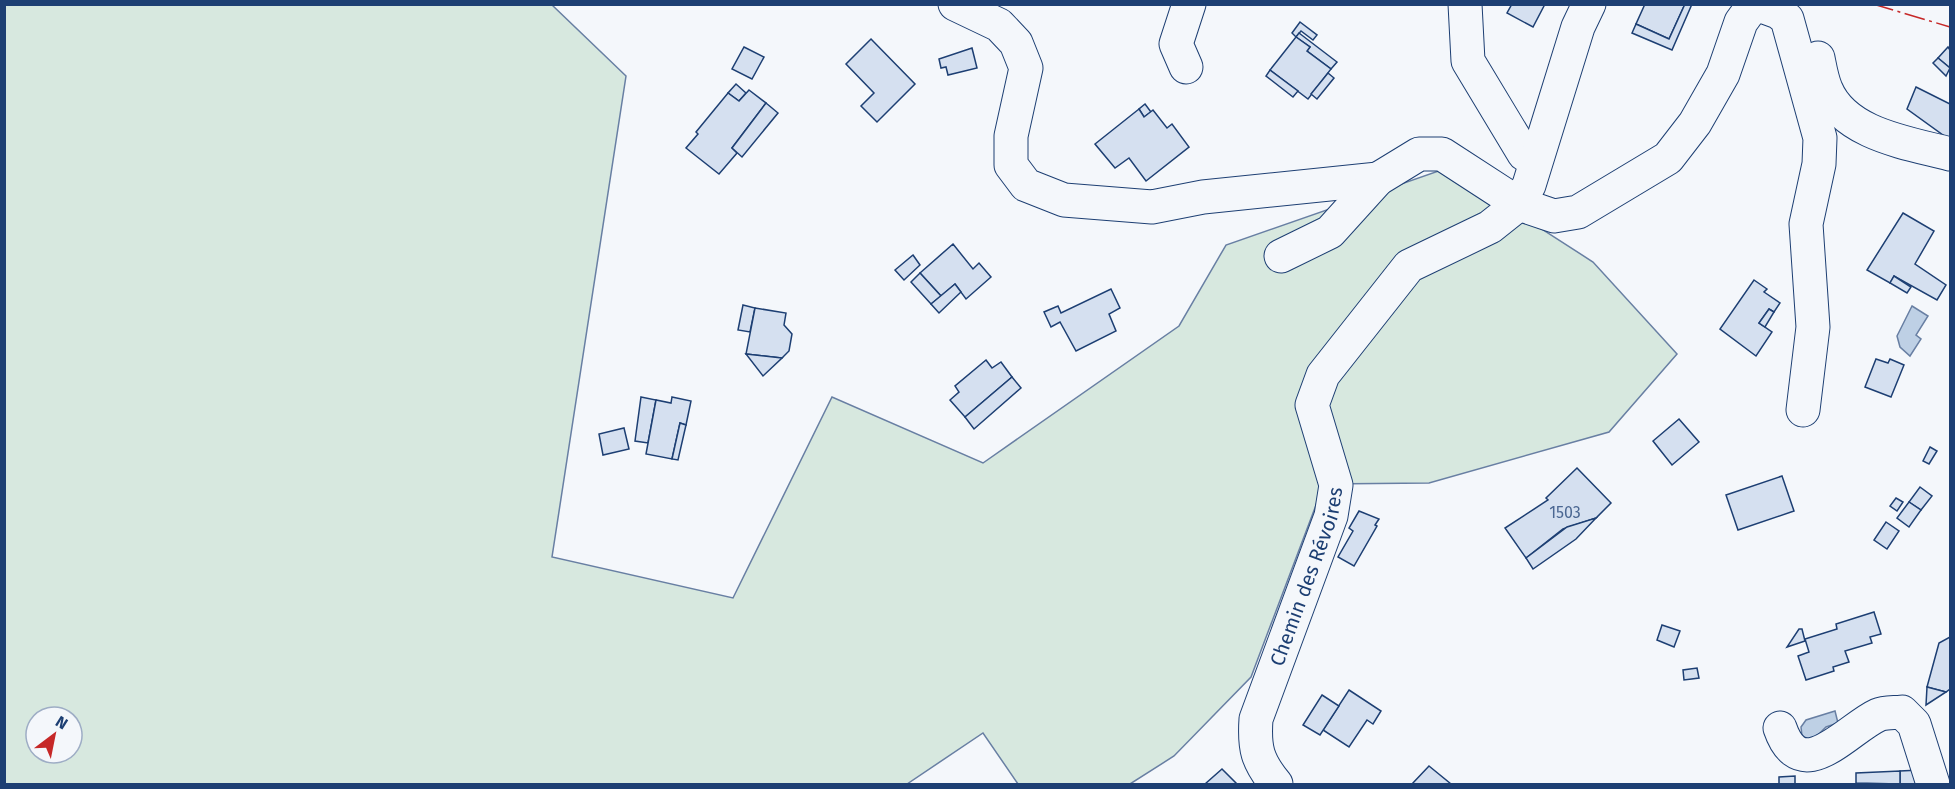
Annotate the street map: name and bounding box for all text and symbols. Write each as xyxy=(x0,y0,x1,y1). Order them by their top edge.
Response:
street label: Chemin des Révoires xyxy=(1265,485,1348,669)
house number: 1503 xyxy=(1549,503,1581,522)
north arrow xyxy=(24,705,84,765)
text: N xyxy=(52,712,71,734)

